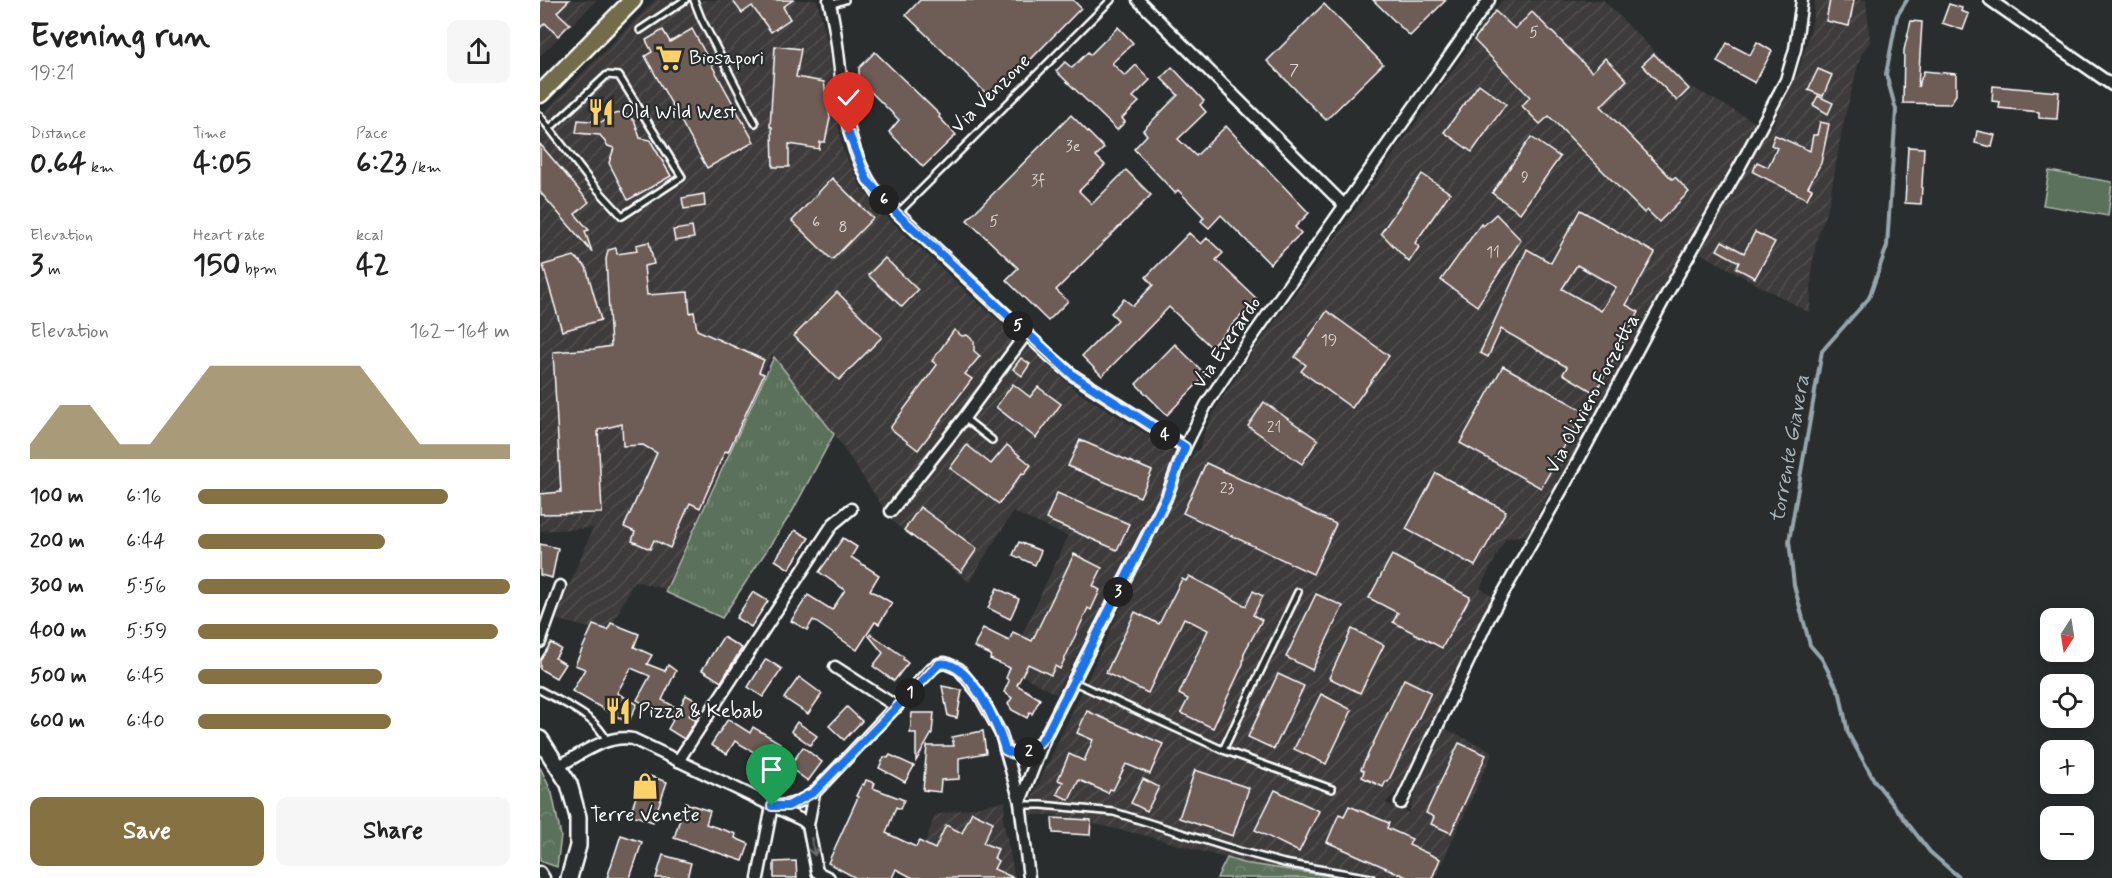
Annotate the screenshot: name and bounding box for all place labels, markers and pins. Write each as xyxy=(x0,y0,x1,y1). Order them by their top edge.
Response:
supermarket icon: Biosapori xyxy=(654,43,684,73)
place label: Biosapori xyxy=(689,45,764,72)
pin xyxy=(823,72,874,134)
restaurant icon: Old Wild West xyxy=(586,97,616,127)
place label: Old Wild West xyxy=(621,99,737,126)
pin: 6 xyxy=(869,185,899,215)
pin: 5 xyxy=(1003,311,1033,341)
pin: 4 xyxy=(1150,420,1180,450)
pin: 3 xyxy=(1103,577,1133,607)
pin: 1 xyxy=(895,678,925,708)
restaurant icon: Pizza & Kebab xyxy=(603,696,633,726)
place label: Pizza & Kebab xyxy=(638,698,763,725)
pin: 2 xyxy=(1014,737,1044,767)
pin xyxy=(746,744,797,806)
shop icon: Terre Venete xyxy=(630,771,660,801)
place label: Terre Venete xyxy=(590,802,700,829)

